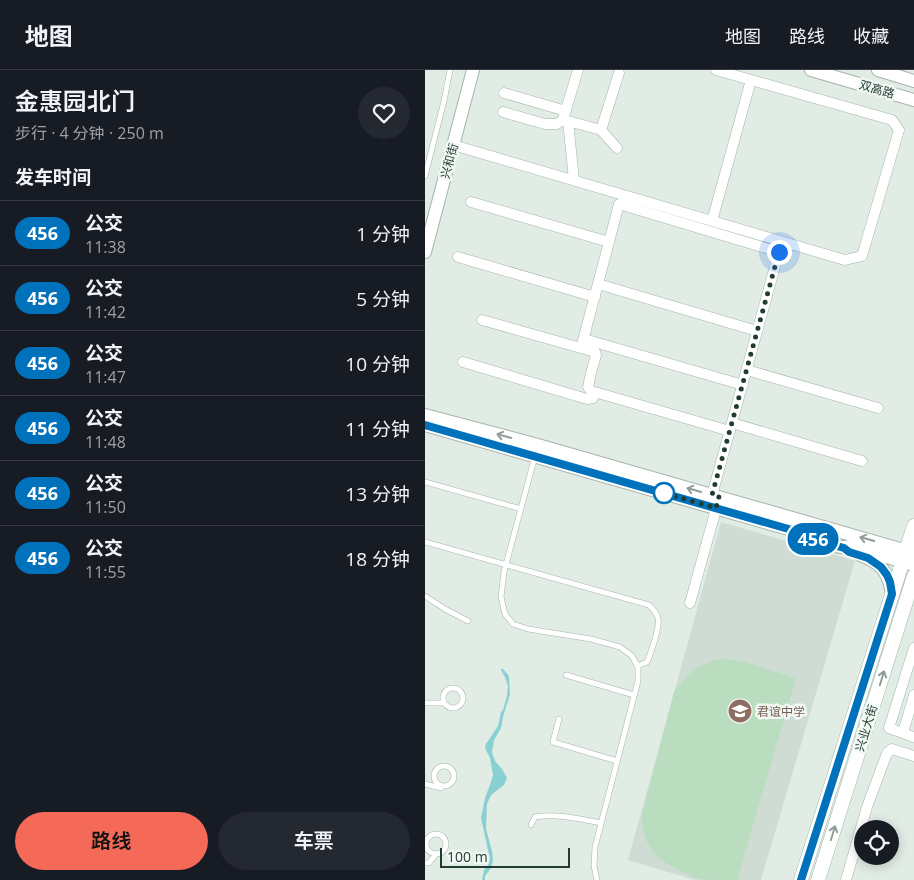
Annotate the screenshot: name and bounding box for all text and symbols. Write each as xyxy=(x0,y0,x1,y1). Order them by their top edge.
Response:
text: 地图 xyxy=(25,19,73,52)
text: 地图 xyxy=(725,24,761,48)
text: 路线 xyxy=(789,24,825,48)
text: 收藏 xyxy=(853,24,889,48)
street label: 双高路 xyxy=(857,76,897,102)
text: 金惠园北门 xyxy=(15,84,135,117)
button: heart xyxy=(358,87,410,139)
text: 步行 · 4 分钟 · 250 m xyxy=(15,122,164,144)
street label: 兴和街 xyxy=(436,141,462,181)
text: 发车时间 xyxy=(15,164,91,190)
text: 公交 xyxy=(85,210,123,236)
text: 456 xyxy=(27,221,58,245)
text: 1 分钟 xyxy=(356,221,410,247)
text: 11:38 xyxy=(85,236,126,258)
your location xyxy=(767,240,792,265)
text: 公交 xyxy=(85,275,123,301)
text: 456 xyxy=(27,286,58,310)
text: 5 分钟 xyxy=(356,286,410,312)
text: 11:42 xyxy=(85,301,126,323)
text: 公交 xyxy=(85,340,123,366)
text: 456 xyxy=(27,351,58,375)
text: 10 分钟 xyxy=(345,351,410,377)
text: 11:47 xyxy=(85,366,126,388)
text: 公交 xyxy=(85,405,123,431)
text: 456 xyxy=(27,416,58,440)
text: 11 分钟 xyxy=(345,416,410,442)
one-way arrow xyxy=(497,430,513,440)
text: 11:48 xyxy=(85,431,126,453)
text: 公交 xyxy=(85,470,123,496)
text: 456 xyxy=(27,481,58,505)
text: 13 分钟 xyxy=(345,481,410,507)
unlabelled marker xyxy=(653,482,675,504)
one-way arrow xyxy=(687,484,703,494)
text: 11:50 xyxy=(85,496,126,518)
line badge: 456 xyxy=(784,523,842,555)
text: 456 xyxy=(798,527,828,551)
one-way arrow xyxy=(860,534,876,544)
text: 公交 xyxy=(85,535,123,561)
text: 456 xyxy=(27,546,58,570)
text: 18 分钟 xyxy=(345,546,410,572)
text: 11:55 xyxy=(85,561,126,583)
one-way arrow xyxy=(877,671,887,687)
school or university icon: 君谊中学 xyxy=(727,698,753,724)
place label: 君谊中学 xyxy=(757,703,805,720)
street label: 兴业大街 xyxy=(851,703,881,753)
button: 路线 xyxy=(15,812,208,870)
button: 车票 xyxy=(218,812,410,870)
map controls xyxy=(854,820,899,865)
button: locate xyxy=(854,820,899,865)
one-way arrow xyxy=(829,826,838,842)
scale bar xyxy=(440,845,570,868)
text: 100 m xyxy=(447,847,488,866)

